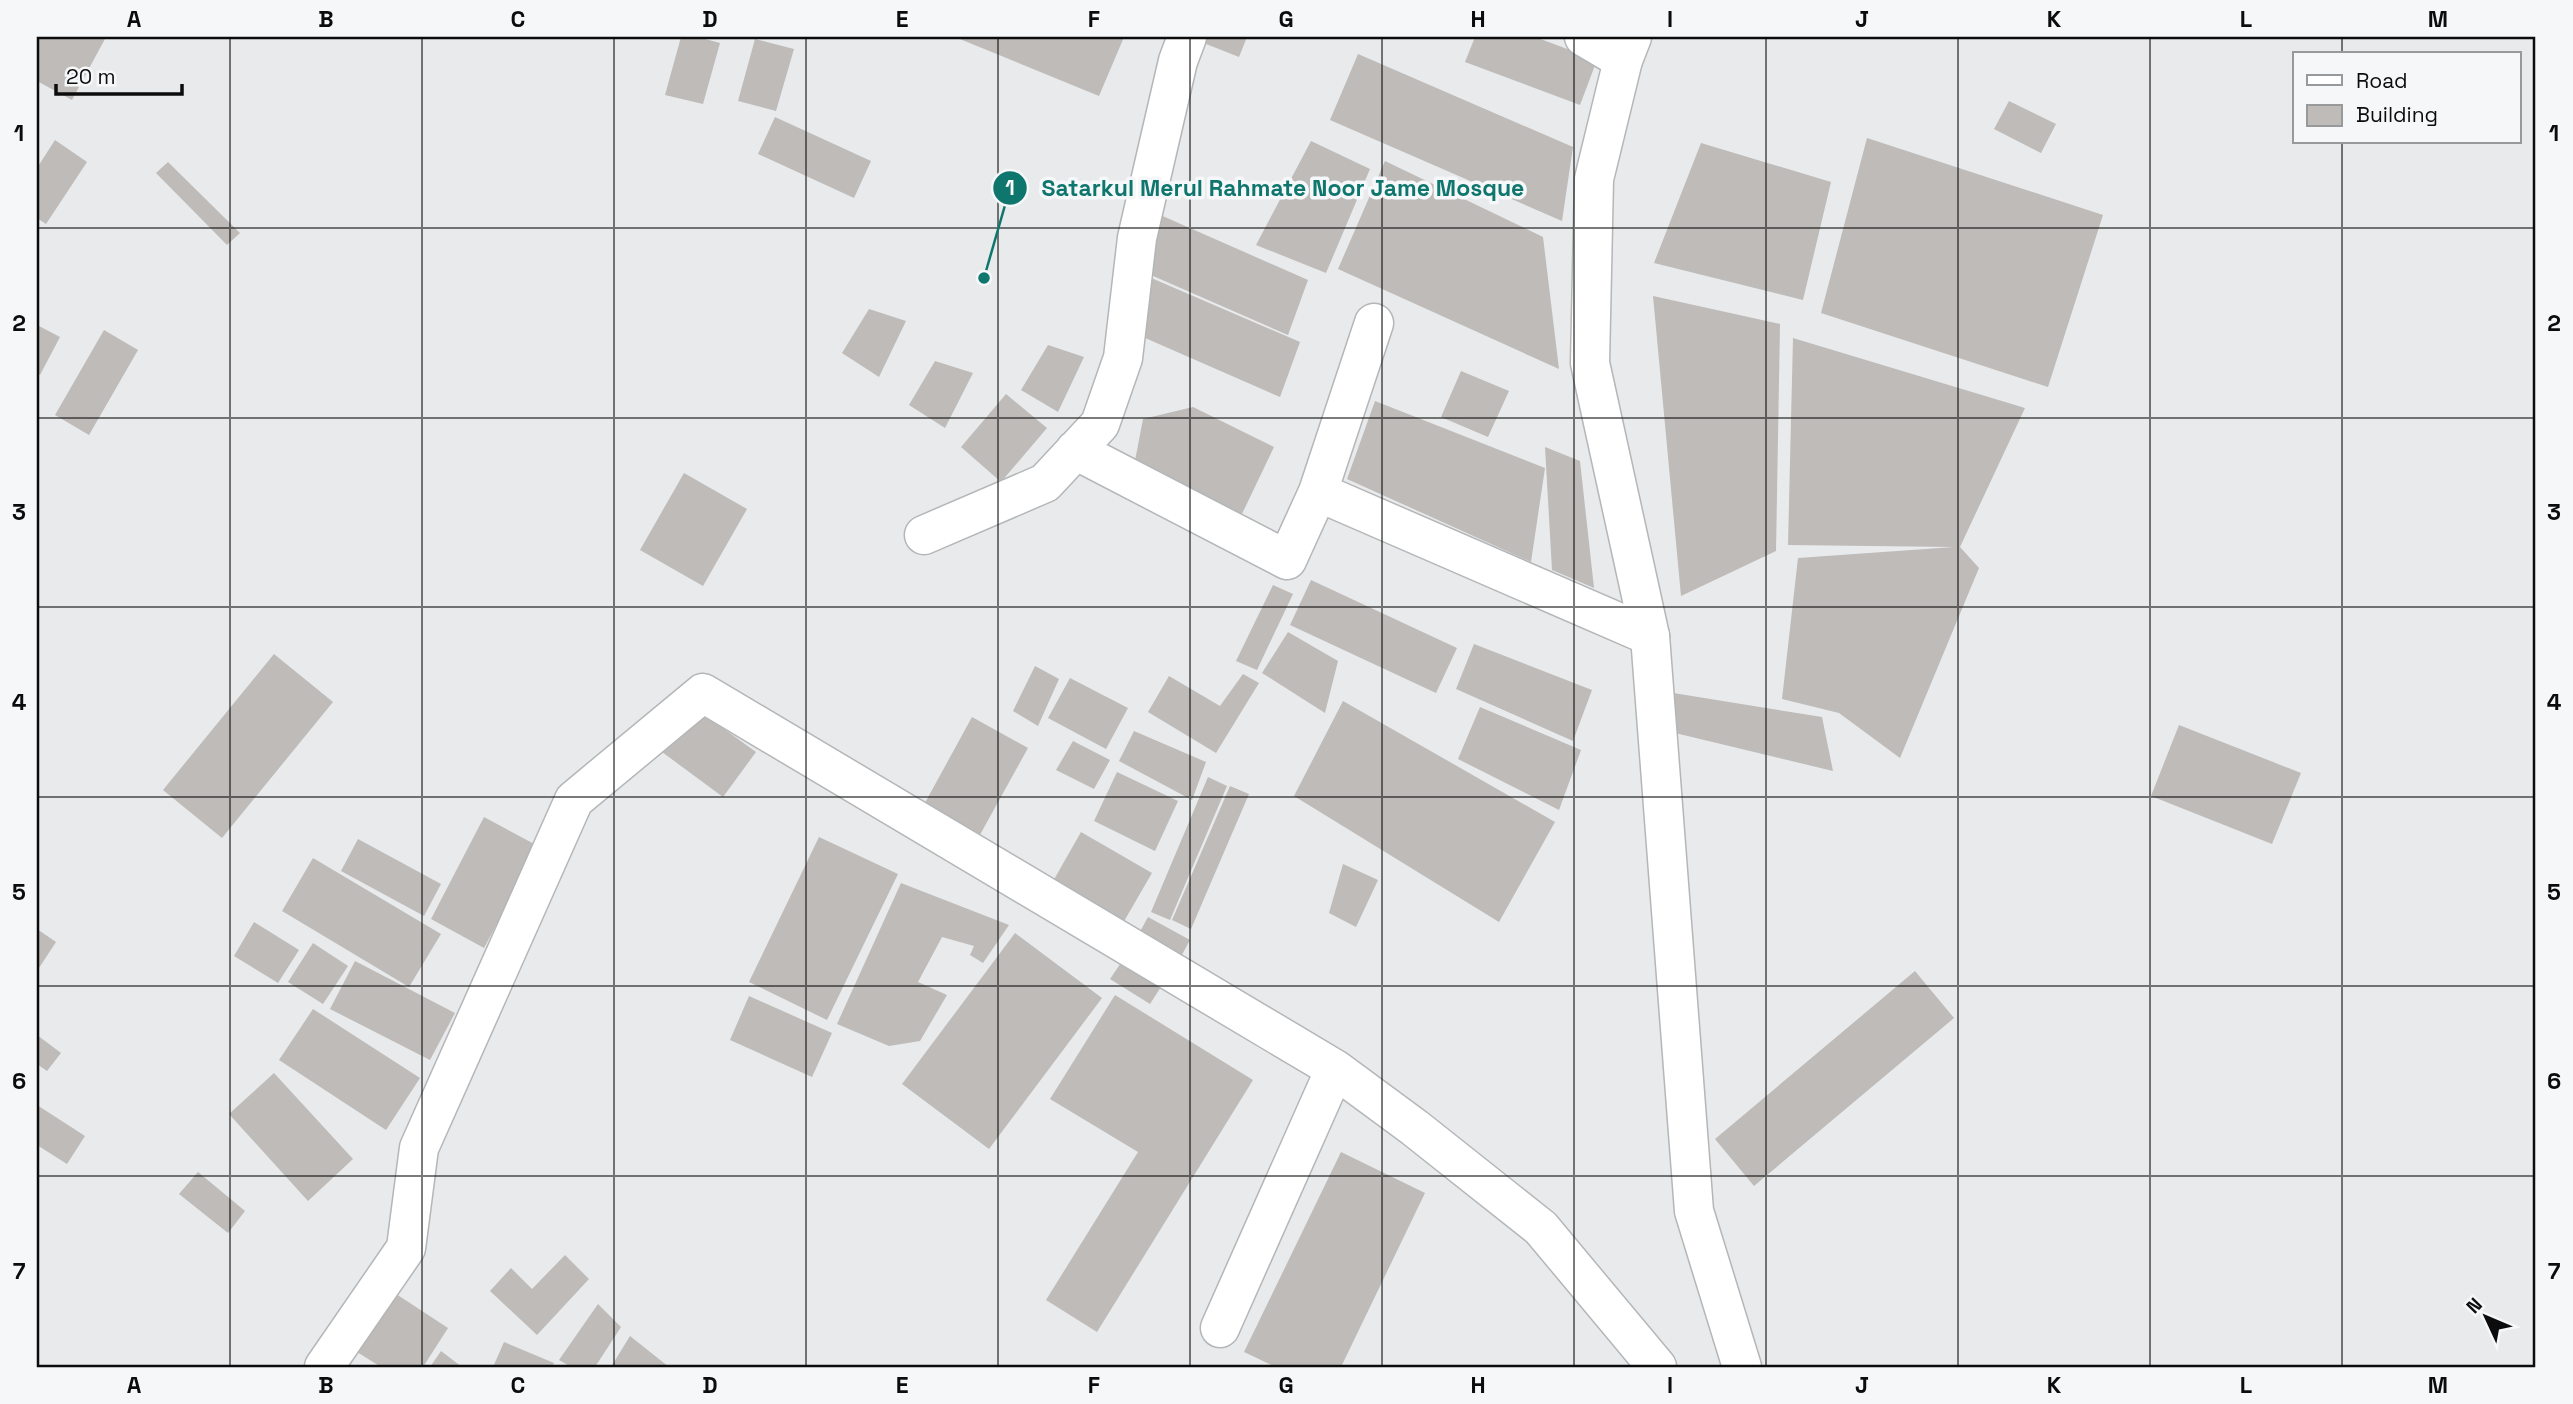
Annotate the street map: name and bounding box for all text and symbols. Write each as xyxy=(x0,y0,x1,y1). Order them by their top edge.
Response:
text: A xyxy=(127,4,142,34)
text: B xyxy=(318,4,334,34)
text: C xyxy=(511,4,525,34)
text: D xyxy=(702,4,718,34)
text: E xyxy=(896,4,908,34)
text: F xyxy=(1088,4,1100,34)
text: G xyxy=(1278,4,1294,34)
text: H xyxy=(1470,4,1486,34)
text: I xyxy=(1667,4,1673,34)
text: J xyxy=(1855,4,1869,34)
text: K xyxy=(2047,4,2062,34)
text: L xyxy=(2240,4,2252,34)
text: M xyxy=(2428,4,2448,34)
scale bar xyxy=(56,52,182,96)
legend xyxy=(2293,52,2520,144)
text: 20 m xyxy=(66,63,116,90)
text: Road xyxy=(2356,67,2408,94)
text: Building xyxy=(2356,101,2438,128)
text: 1 xyxy=(14,118,24,148)
text: 1 xyxy=(2549,118,2559,148)
callout: Satarkul Merul Rahmate Noor Jame Mosque xyxy=(993,166,1538,210)
text: Satarkul Merul Rahmate Noor Jame Mosque xyxy=(1042,173,1524,203)
text: 1 xyxy=(1005,174,1015,201)
text: 2 xyxy=(12,308,26,338)
text: 2 xyxy=(2547,308,2561,338)
text: 3 xyxy=(12,497,26,527)
text: 3 xyxy=(2547,497,2561,527)
text: 4 xyxy=(12,687,27,717)
text: 4 xyxy=(2547,687,2562,717)
text: 5 xyxy=(12,877,26,907)
text: 5 xyxy=(2547,877,2561,907)
text: 6 xyxy=(12,1066,26,1096)
text: 6 xyxy=(2547,1066,2561,1096)
text: 7 xyxy=(13,1256,26,1286)
text: 7 xyxy=(2548,1256,2561,1286)
north arrow xyxy=(2450,1282,2520,1352)
text: N xyxy=(2461,1292,2488,1319)
text: A xyxy=(127,1370,142,1400)
text: B xyxy=(318,1370,334,1400)
text: C xyxy=(511,1370,525,1400)
text: D xyxy=(702,1370,718,1400)
text: E xyxy=(896,1370,908,1400)
text: F xyxy=(1088,1370,1100,1400)
text: G xyxy=(1278,1370,1294,1400)
text: H xyxy=(1470,1370,1486,1400)
text: I xyxy=(1667,1370,1673,1400)
text: J xyxy=(1855,1370,1869,1400)
text: K xyxy=(2047,1370,2062,1400)
text: L xyxy=(2240,1370,2252,1400)
text: M xyxy=(2428,1370,2448,1400)

